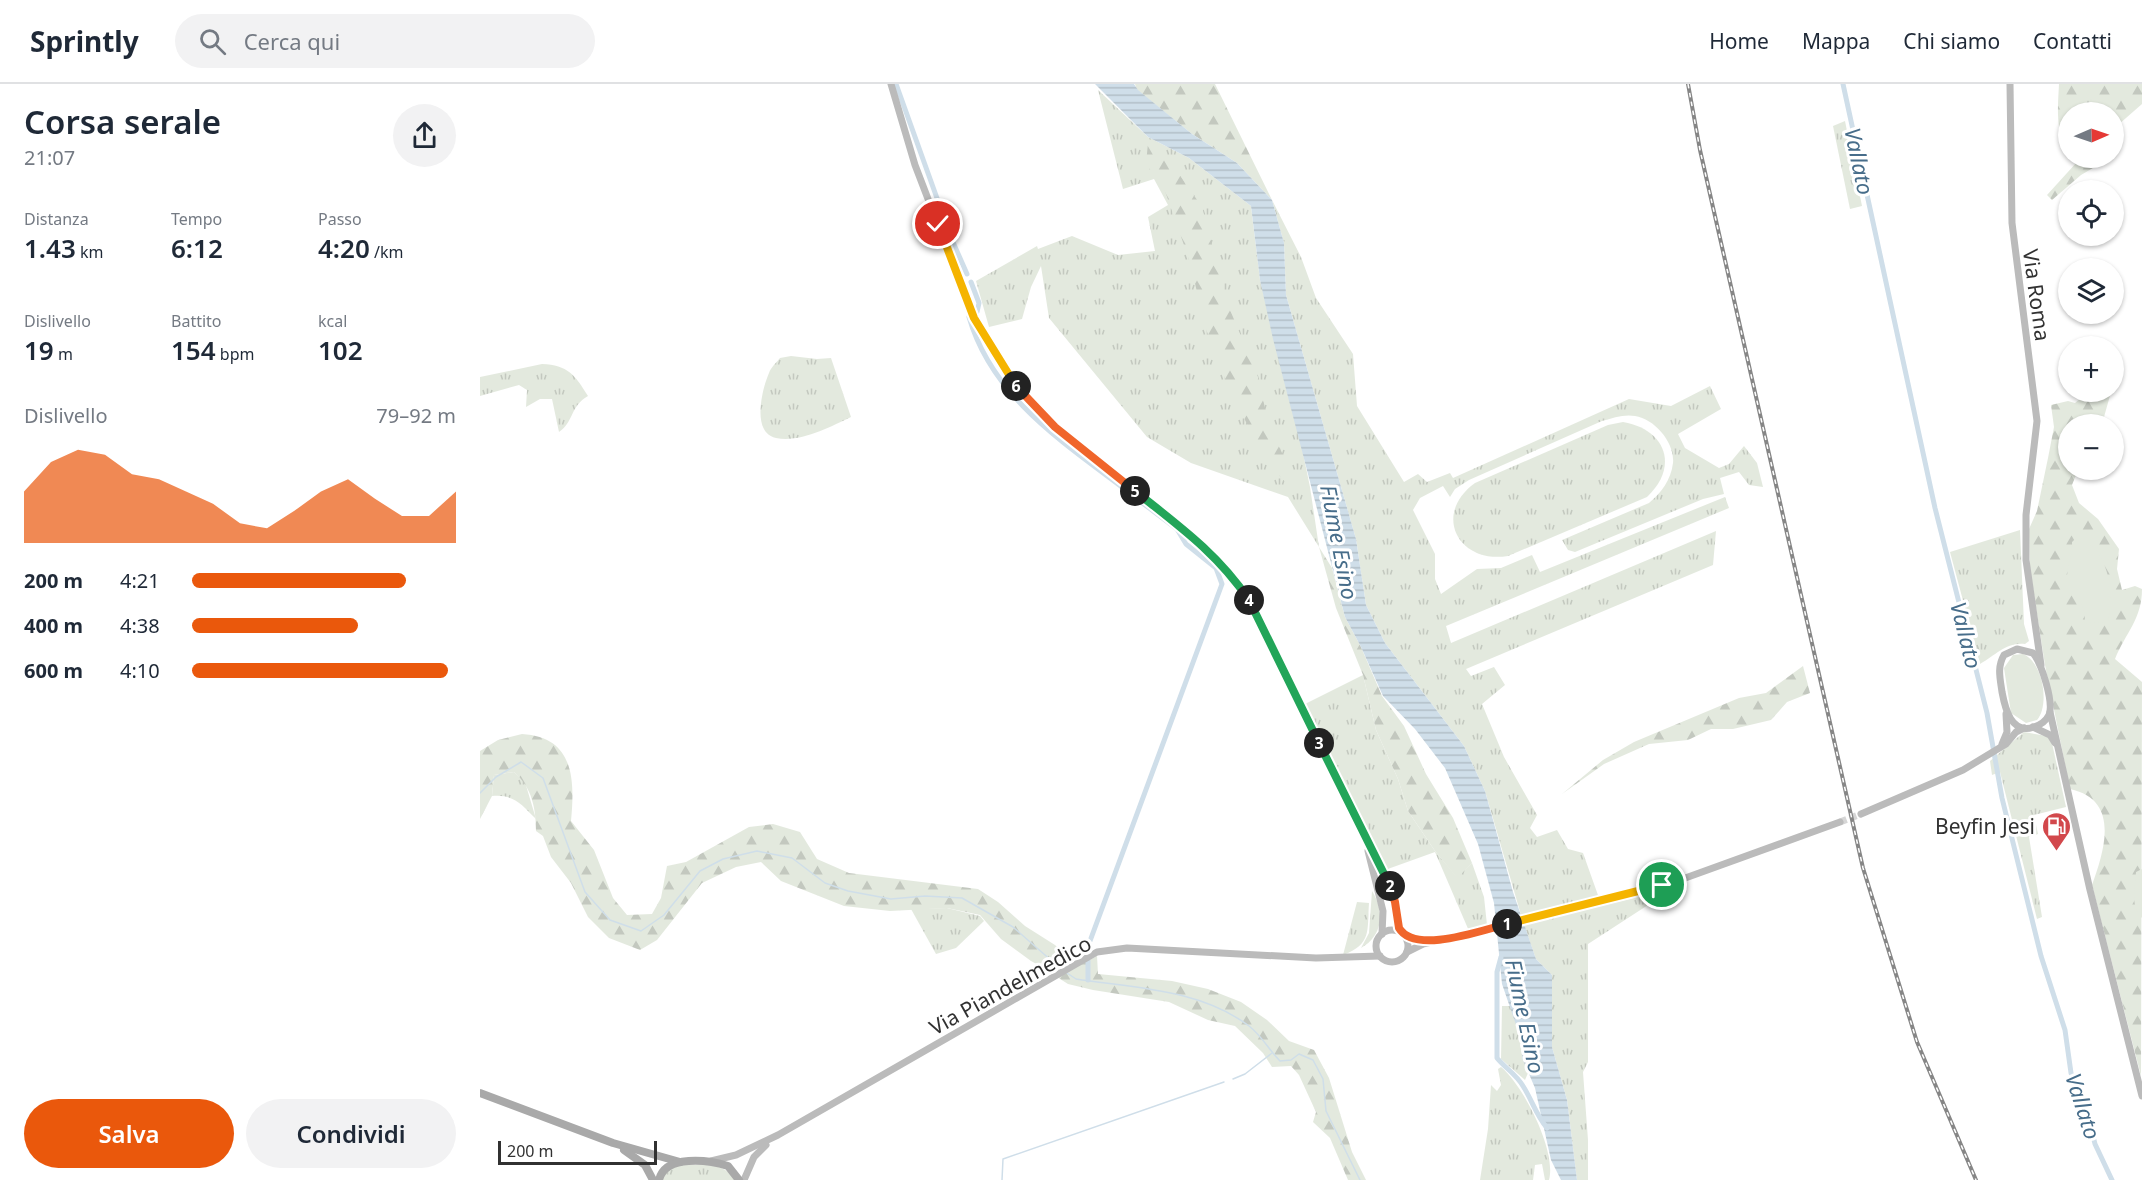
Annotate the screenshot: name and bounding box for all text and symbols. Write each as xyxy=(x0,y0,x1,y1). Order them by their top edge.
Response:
search box xyxy=(175,14,595,68)
text: Sprintly xyxy=(30,22,139,60)
icon: search xyxy=(196,25,229,58)
text: Cerca qui xyxy=(244,26,340,56)
text: Home xyxy=(1709,27,1769,55)
text: Mappa xyxy=(1802,27,1870,55)
text: Chi siamo xyxy=(1903,27,2000,55)
text: Contatti xyxy=(2033,27,2112,55)
text: Corsa serale xyxy=(24,99,221,144)
north arrow xyxy=(2058,102,2124,168)
map controls xyxy=(2058,102,2124,480)
button: share xyxy=(393,104,456,167)
water label: Vallato xyxy=(1838,125,1882,197)
text: 21:07 xyxy=(24,144,75,171)
button: locate xyxy=(2058,180,2124,246)
pin xyxy=(912,198,963,249)
icon: check xyxy=(921,207,954,240)
text: Distanza xyxy=(24,208,89,230)
text: Tempo xyxy=(171,208,222,230)
text: Passo xyxy=(318,208,362,230)
text: 1.43 xyxy=(24,230,76,266)
text: 6:12 xyxy=(171,230,223,266)
text: 4:20 xyxy=(318,230,370,266)
text: km xyxy=(76,241,103,263)
text: /km xyxy=(370,241,403,263)
street label: Via Roma xyxy=(2017,247,2057,343)
button: layers xyxy=(2058,258,2124,324)
text: Dislivello xyxy=(24,310,91,332)
text: Battito xyxy=(171,310,222,332)
text: kcal xyxy=(318,310,347,332)
text: 19 xyxy=(24,332,54,368)
text: 154 xyxy=(171,332,216,368)
text: 102 xyxy=(318,332,363,368)
button: + xyxy=(2058,336,2124,402)
text: m xyxy=(54,343,73,365)
text: bpm xyxy=(216,343,254,365)
pin: 6 xyxy=(1001,371,1031,401)
text: 6 xyxy=(1011,375,1021,397)
text: Dislivello xyxy=(24,402,108,429)
text: 79–92 m xyxy=(376,402,456,429)
button: − xyxy=(2058,414,2124,480)
pin: 5 xyxy=(1120,476,1150,506)
text: 5 xyxy=(1130,480,1140,502)
water label: Fiume Esino xyxy=(1314,482,1366,602)
text: 200 m xyxy=(24,567,83,594)
text: 4:21 xyxy=(120,567,160,594)
pin: 4 xyxy=(1234,585,1264,615)
text: 4 xyxy=(1244,589,1254,611)
water label: Vallato xyxy=(1944,599,1990,671)
text: 400 m xyxy=(24,612,83,639)
text: 4:38 xyxy=(120,612,160,639)
text: 600 m xyxy=(24,657,83,684)
text: 4:10 xyxy=(120,657,160,684)
pin: 3 xyxy=(1304,728,1334,758)
text: 3 xyxy=(1314,732,1324,754)
fuel station icon: Beyfin Jesi xyxy=(2040,810,2072,852)
place label: Beyfin Jesi xyxy=(1935,812,2035,840)
pin xyxy=(1636,859,1687,910)
icon: arrive xyxy=(1645,868,1678,901)
pin: 2 xyxy=(1375,871,1405,901)
text: 2 xyxy=(1385,875,1395,897)
pin: 1 xyxy=(1492,909,1522,939)
text: 1 xyxy=(1502,913,1512,935)
street label: Via Piandelmedico xyxy=(924,929,1096,1041)
water label: Fiume Esino xyxy=(1499,956,1553,1076)
water label: Vallato xyxy=(2059,1069,2109,1143)
button: Salva xyxy=(24,1099,234,1168)
button: Condividi xyxy=(246,1099,456,1168)
scale bar xyxy=(498,1138,657,1166)
text: 200 m xyxy=(507,1140,554,1162)

